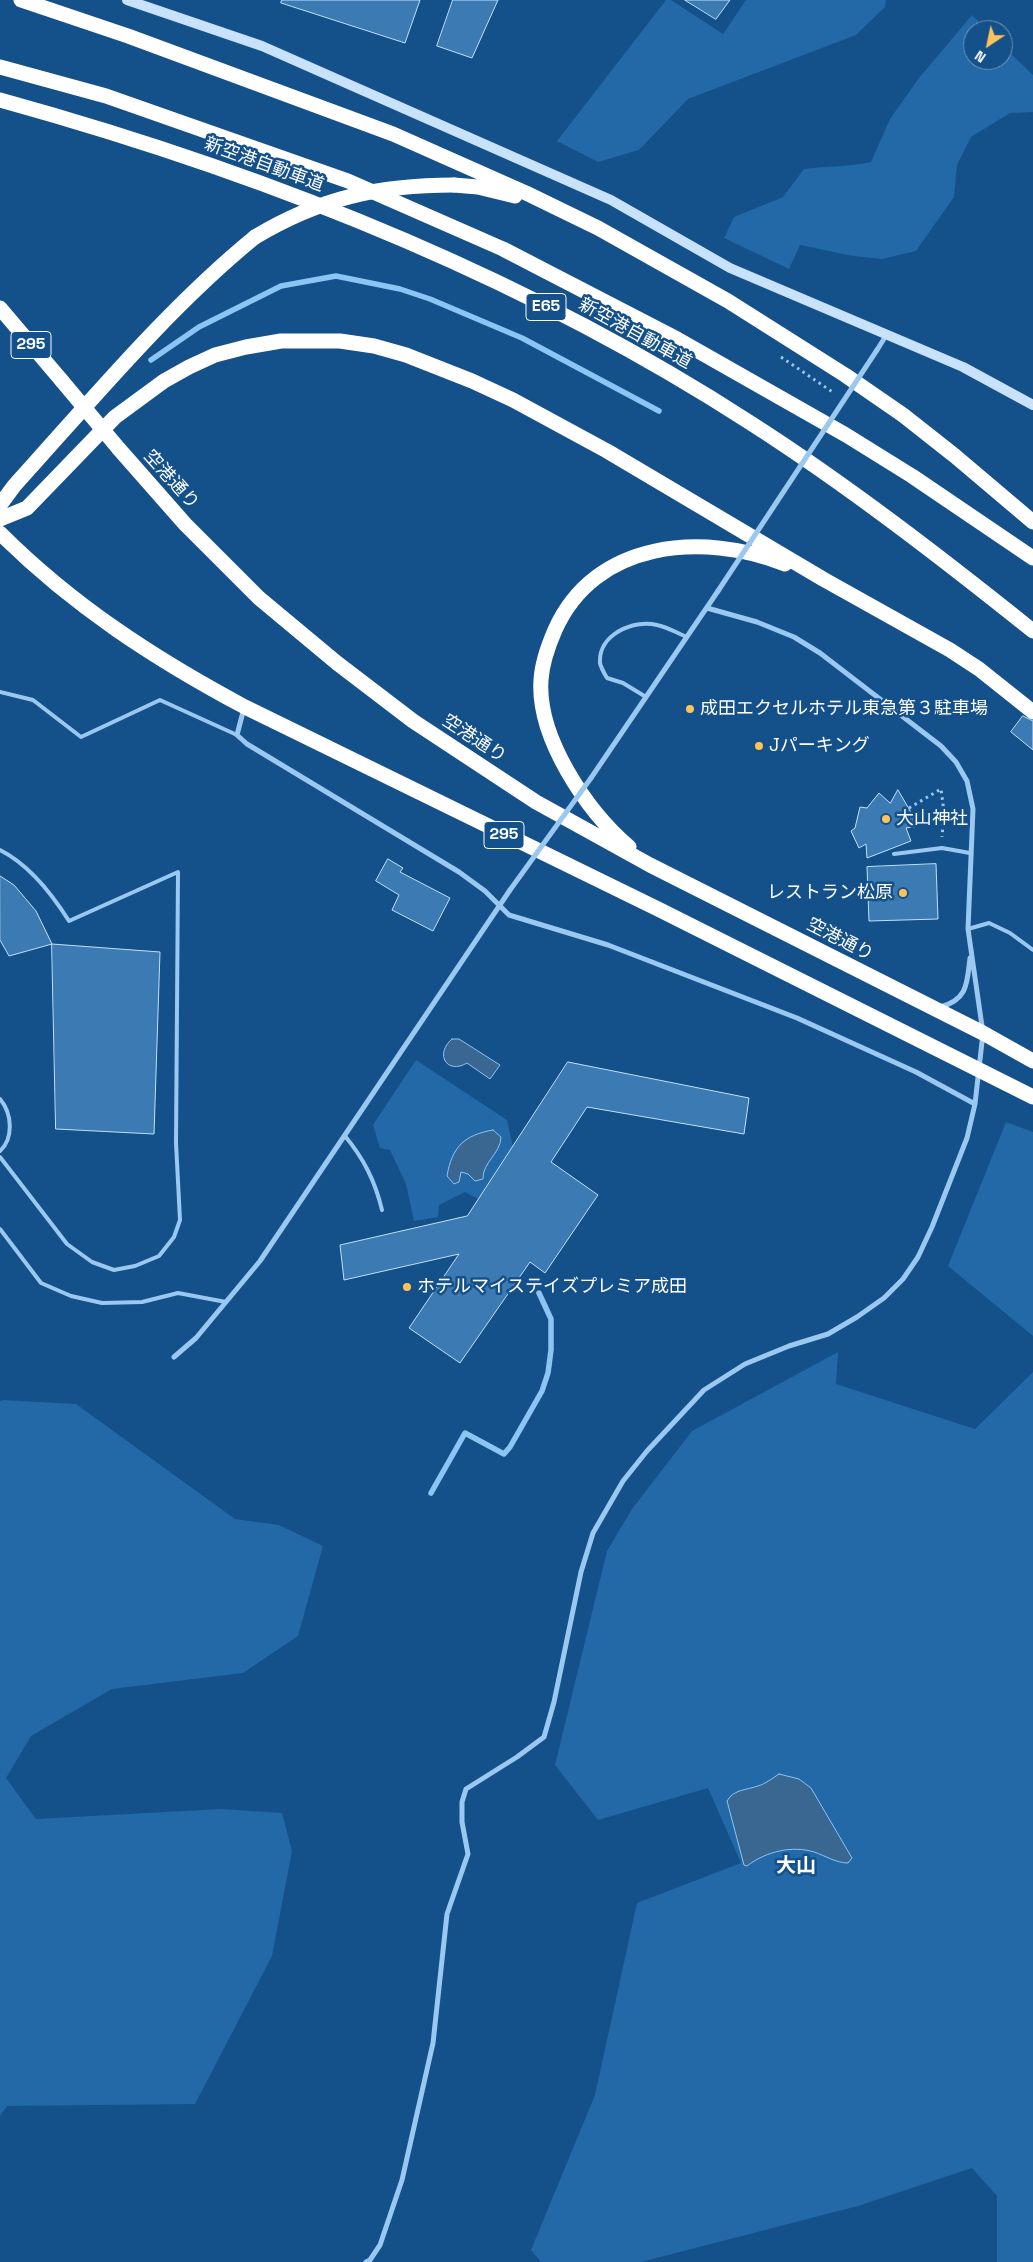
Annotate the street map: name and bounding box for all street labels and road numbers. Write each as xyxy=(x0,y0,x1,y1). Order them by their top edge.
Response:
street label: 新空港自動車道 xyxy=(201,133,327,197)
road number: E65 xyxy=(526,294,566,320)
street label: 新空港自動車道 xyxy=(575,294,695,374)
road number: 295 xyxy=(11,332,51,358)
street label: 空港通り xyxy=(139,446,203,514)
street label: 空港通り xyxy=(438,710,510,768)
road number: 295 xyxy=(484,822,524,848)
street label: 空港通り xyxy=(803,914,877,966)

